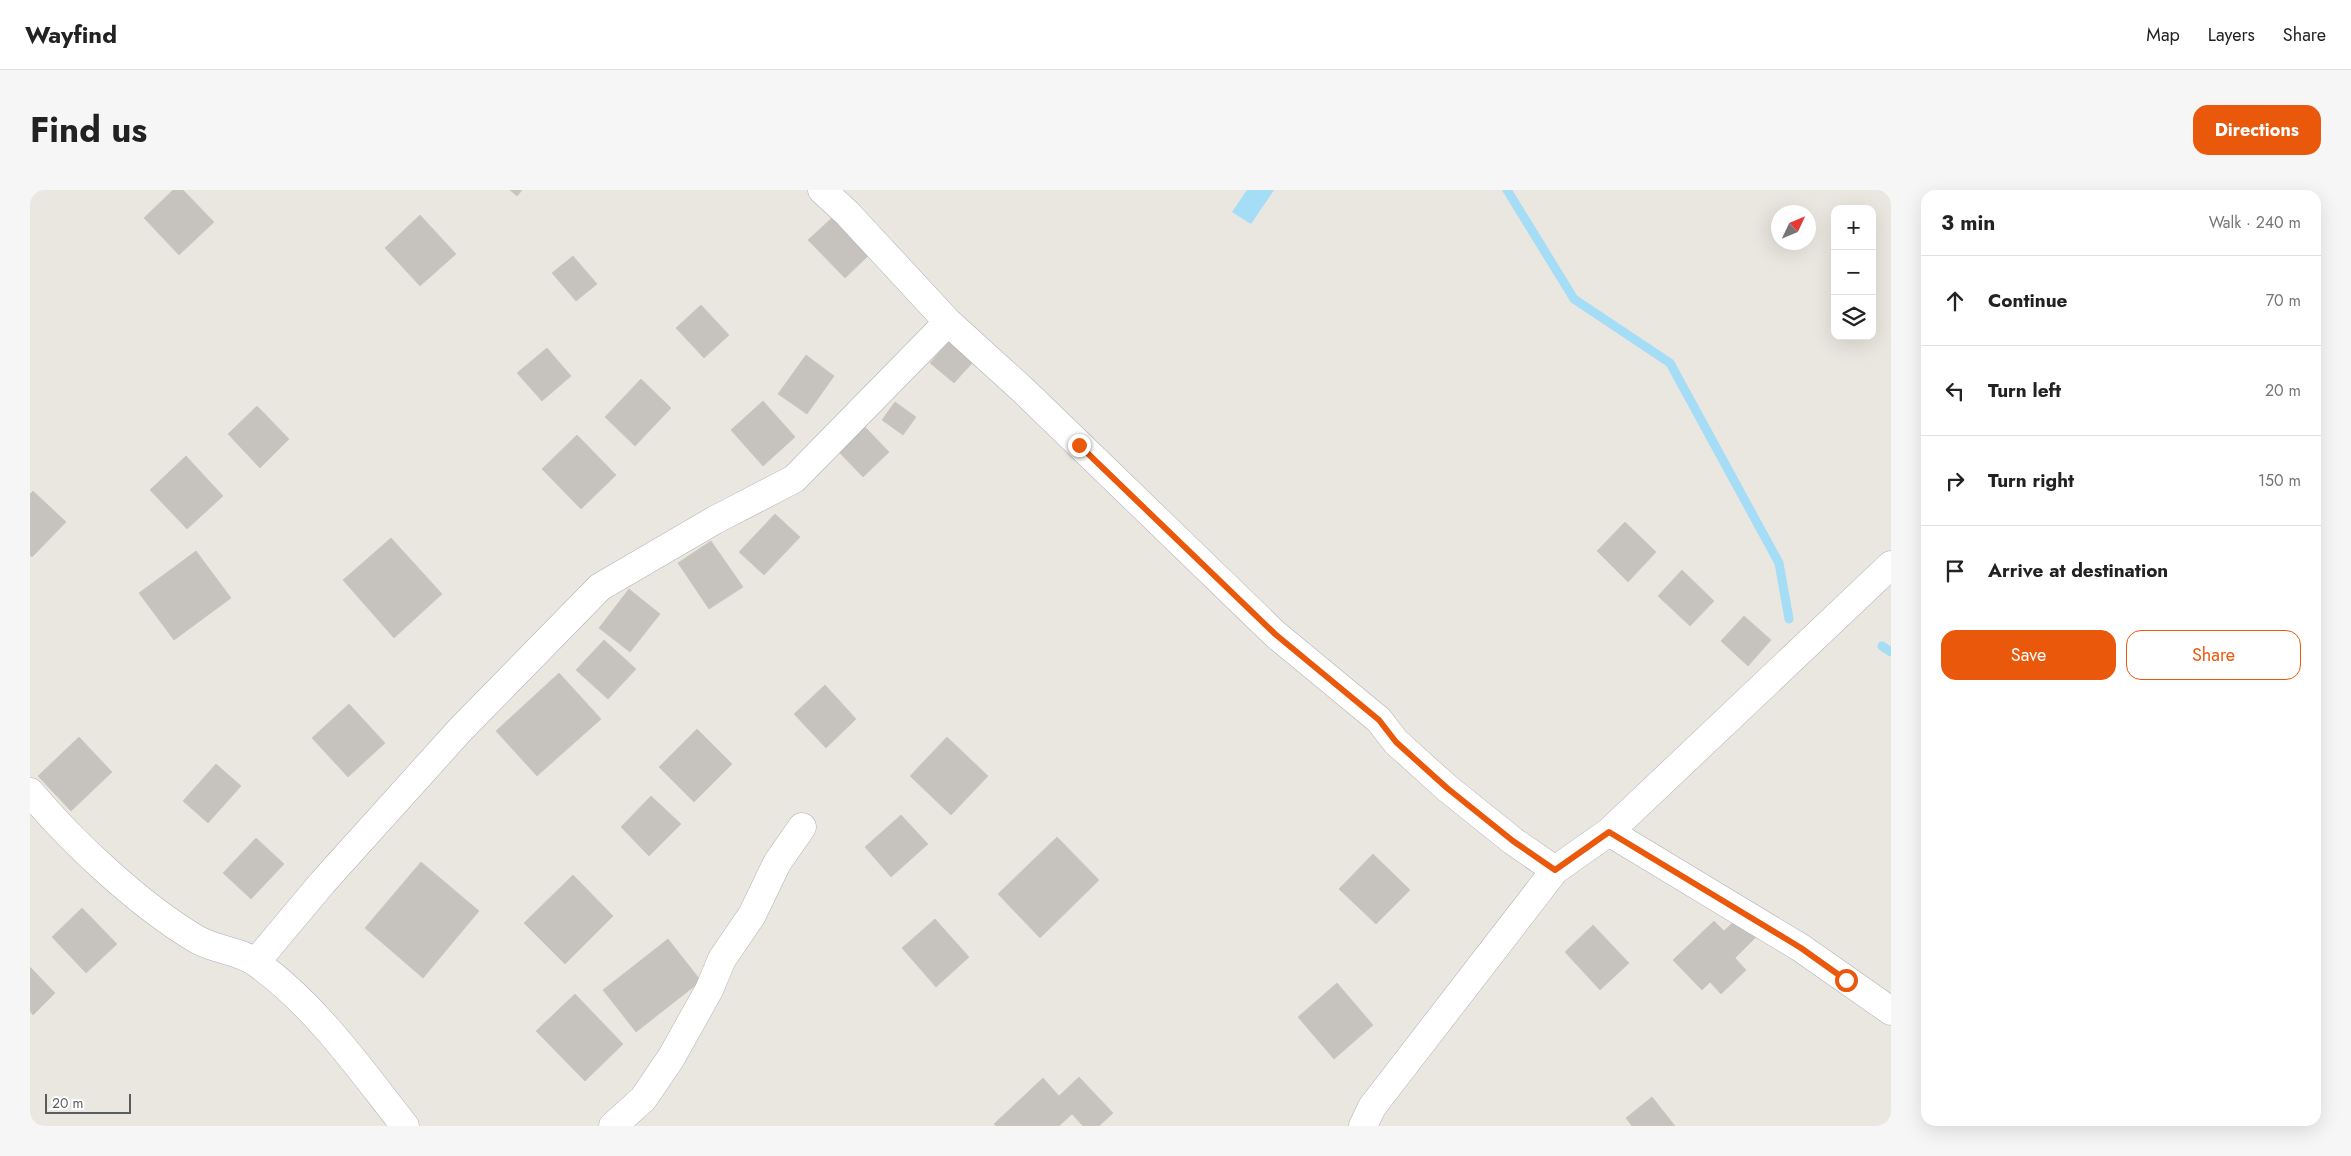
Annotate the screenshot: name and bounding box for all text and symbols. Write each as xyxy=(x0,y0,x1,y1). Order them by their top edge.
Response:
text: Wayfind xyxy=(25,17,117,52)
text: Map xyxy=(2146,22,2180,48)
text: Layers xyxy=(2208,22,2255,48)
text: Share xyxy=(2283,22,2326,48)
text: Find us xyxy=(30,105,147,155)
button: Directions xyxy=(2193,105,2321,155)
north arrow xyxy=(1771,205,1816,250)
map controls xyxy=(1831,205,1876,340)
button: + xyxy=(1831,205,1876,250)
text: 3 min xyxy=(1941,208,1995,238)
text: Walk · 240 m xyxy=(2209,211,2301,234)
button: − xyxy=(1831,250,1876,295)
icon: ahead xyxy=(1941,287,1969,315)
text: Continue xyxy=(1988,287,2067,314)
text: 70 m xyxy=(2266,289,2301,312)
button: layers xyxy=(1831,295,1876,340)
icon: left xyxy=(1941,377,1969,405)
text: Turn left xyxy=(1988,377,2061,404)
text: 20 m xyxy=(2265,379,2301,402)
route end xyxy=(1068,434,1091,457)
icon: right xyxy=(1941,467,1969,495)
text: Turn right xyxy=(1988,467,2074,494)
text: 150 m xyxy=(2258,469,2301,492)
icon: arrive xyxy=(1941,557,1969,585)
text: Arrive at destination xyxy=(1988,557,2168,584)
button: Save xyxy=(1941,630,2116,680)
button: Share xyxy=(2126,630,2301,680)
route start xyxy=(1835,969,1858,992)
scale bar xyxy=(45,1091,131,1114)
text: 20 m xyxy=(52,1093,84,1113)

